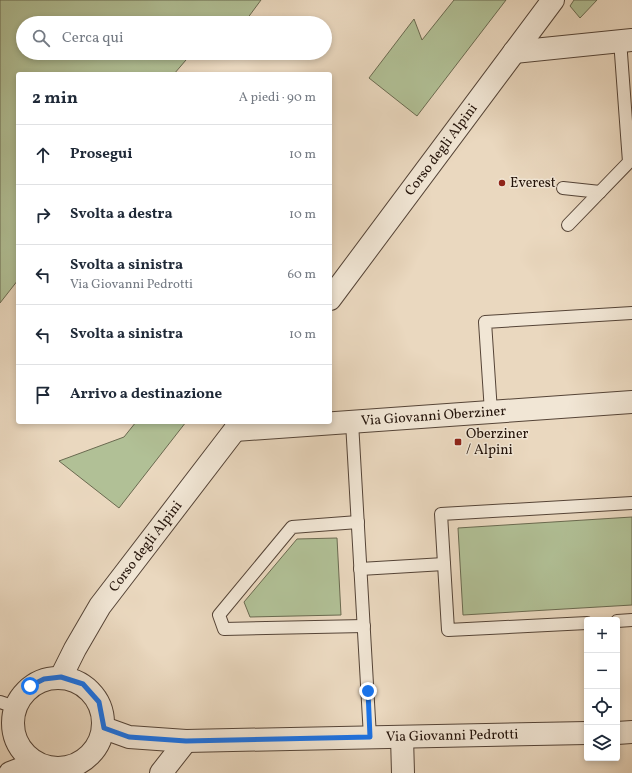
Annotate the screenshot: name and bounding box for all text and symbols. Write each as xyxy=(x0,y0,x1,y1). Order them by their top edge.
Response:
search box xyxy=(16,16,332,60)
icon: search xyxy=(30,27,52,49)
text: Cerca qui xyxy=(62,28,124,49)
text: 2 min xyxy=(32,87,78,110)
text: A piedi · 90 m xyxy=(239,89,316,107)
street label: Corso degli Alpini xyxy=(401,100,482,200)
icon: ahead xyxy=(32,144,54,166)
text: Prosegui xyxy=(70,144,133,165)
text: 10 m xyxy=(289,146,316,164)
place label: Everest xyxy=(510,174,556,193)
marker: Everest xyxy=(497,178,507,188)
icon: right xyxy=(32,204,54,226)
text: Svolta a destra xyxy=(70,204,173,225)
text: 10 m xyxy=(289,206,316,224)
text: Svolta a sinistra xyxy=(70,255,183,276)
icon: left xyxy=(32,264,54,286)
text: 60 m xyxy=(288,266,316,284)
text: Via Giovanni Pedrotti xyxy=(70,276,193,294)
icon: left xyxy=(32,324,54,346)
text: Svolta a sinistra xyxy=(70,324,183,345)
text: 10 m xyxy=(289,326,316,344)
icon: arrive xyxy=(32,384,54,406)
text: Arrivo a destinazione xyxy=(70,384,222,405)
street label: Via Giovanni Oberziner xyxy=(360,401,507,431)
place label: Oberziner / Alpini xyxy=(466,425,529,460)
marker: Oberziner / Alpini xyxy=(453,437,463,447)
street label: Corso degli Alpini xyxy=(104,497,187,596)
map controls xyxy=(584,617,620,761)
button: + xyxy=(584,617,620,653)
button: − xyxy=(584,653,620,689)
route start xyxy=(21,677,39,695)
route end xyxy=(359,682,377,700)
button: locate xyxy=(584,689,620,725)
street label: Via Giovanni Pedrotti xyxy=(386,725,519,747)
button: layers xyxy=(584,725,620,761)

